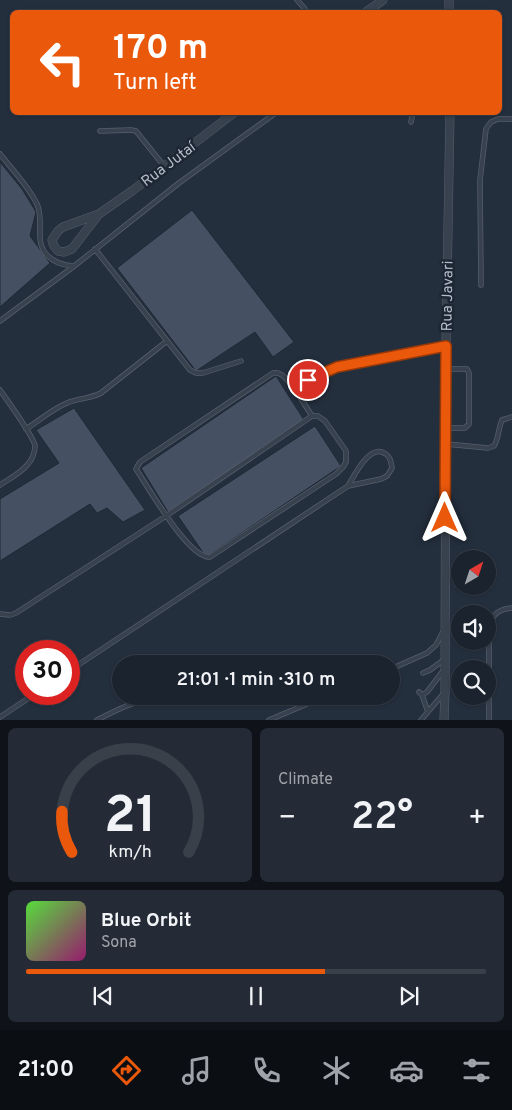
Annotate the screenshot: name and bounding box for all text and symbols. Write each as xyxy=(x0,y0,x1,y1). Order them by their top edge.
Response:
text: 170 m xyxy=(113,27,208,71)
icon: left xyxy=(30,30,95,95)
text: Turn left xyxy=(113,70,196,97)
street label: Rua Jutaí xyxy=(138,138,201,192)
street label: Rua Javari xyxy=(438,260,459,332)
pin xyxy=(287,359,329,401)
icon: arrive xyxy=(294,366,322,394)
position arrow xyxy=(418,491,470,543)
north arrow xyxy=(451,550,496,595)
map controls xyxy=(451,550,496,705)
button: sound xyxy=(451,605,496,650)
speed limit sign: 30 xyxy=(15,640,80,705)
button: search xyxy=(451,660,496,705)
text: 21:01 · 1 min · 310 m xyxy=(176,668,336,692)
text: Climate xyxy=(278,770,333,790)
text: 21 xyxy=(104,785,156,851)
text: 22° xyxy=(351,794,413,843)
text: − xyxy=(278,801,296,837)
text: + xyxy=(468,801,486,837)
text: km/h xyxy=(108,841,152,864)
text: Blue Orbit xyxy=(101,909,191,933)
text: Sona xyxy=(101,933,137,953)
icon: previous xyxy=(89,982,117,1010)
icon: pause xyxy=(242,982,270,1010)
icon: next xyxy=(395,982,423,1010)
icon: directions xyxy=(109,1053,144,1088)
icon: music xyxy=(179,1053,214,1088)
icon: phone xyxy=(249,1053,284,1088)
icon: climate xyxy=(319,1053,354,1088)
icon: car xyxy=(389,1053,424,1088)
icon: filters xyxy=(459,1053,494,1088)
text: 21:00 xyxy=(18,1057,74,1084)

